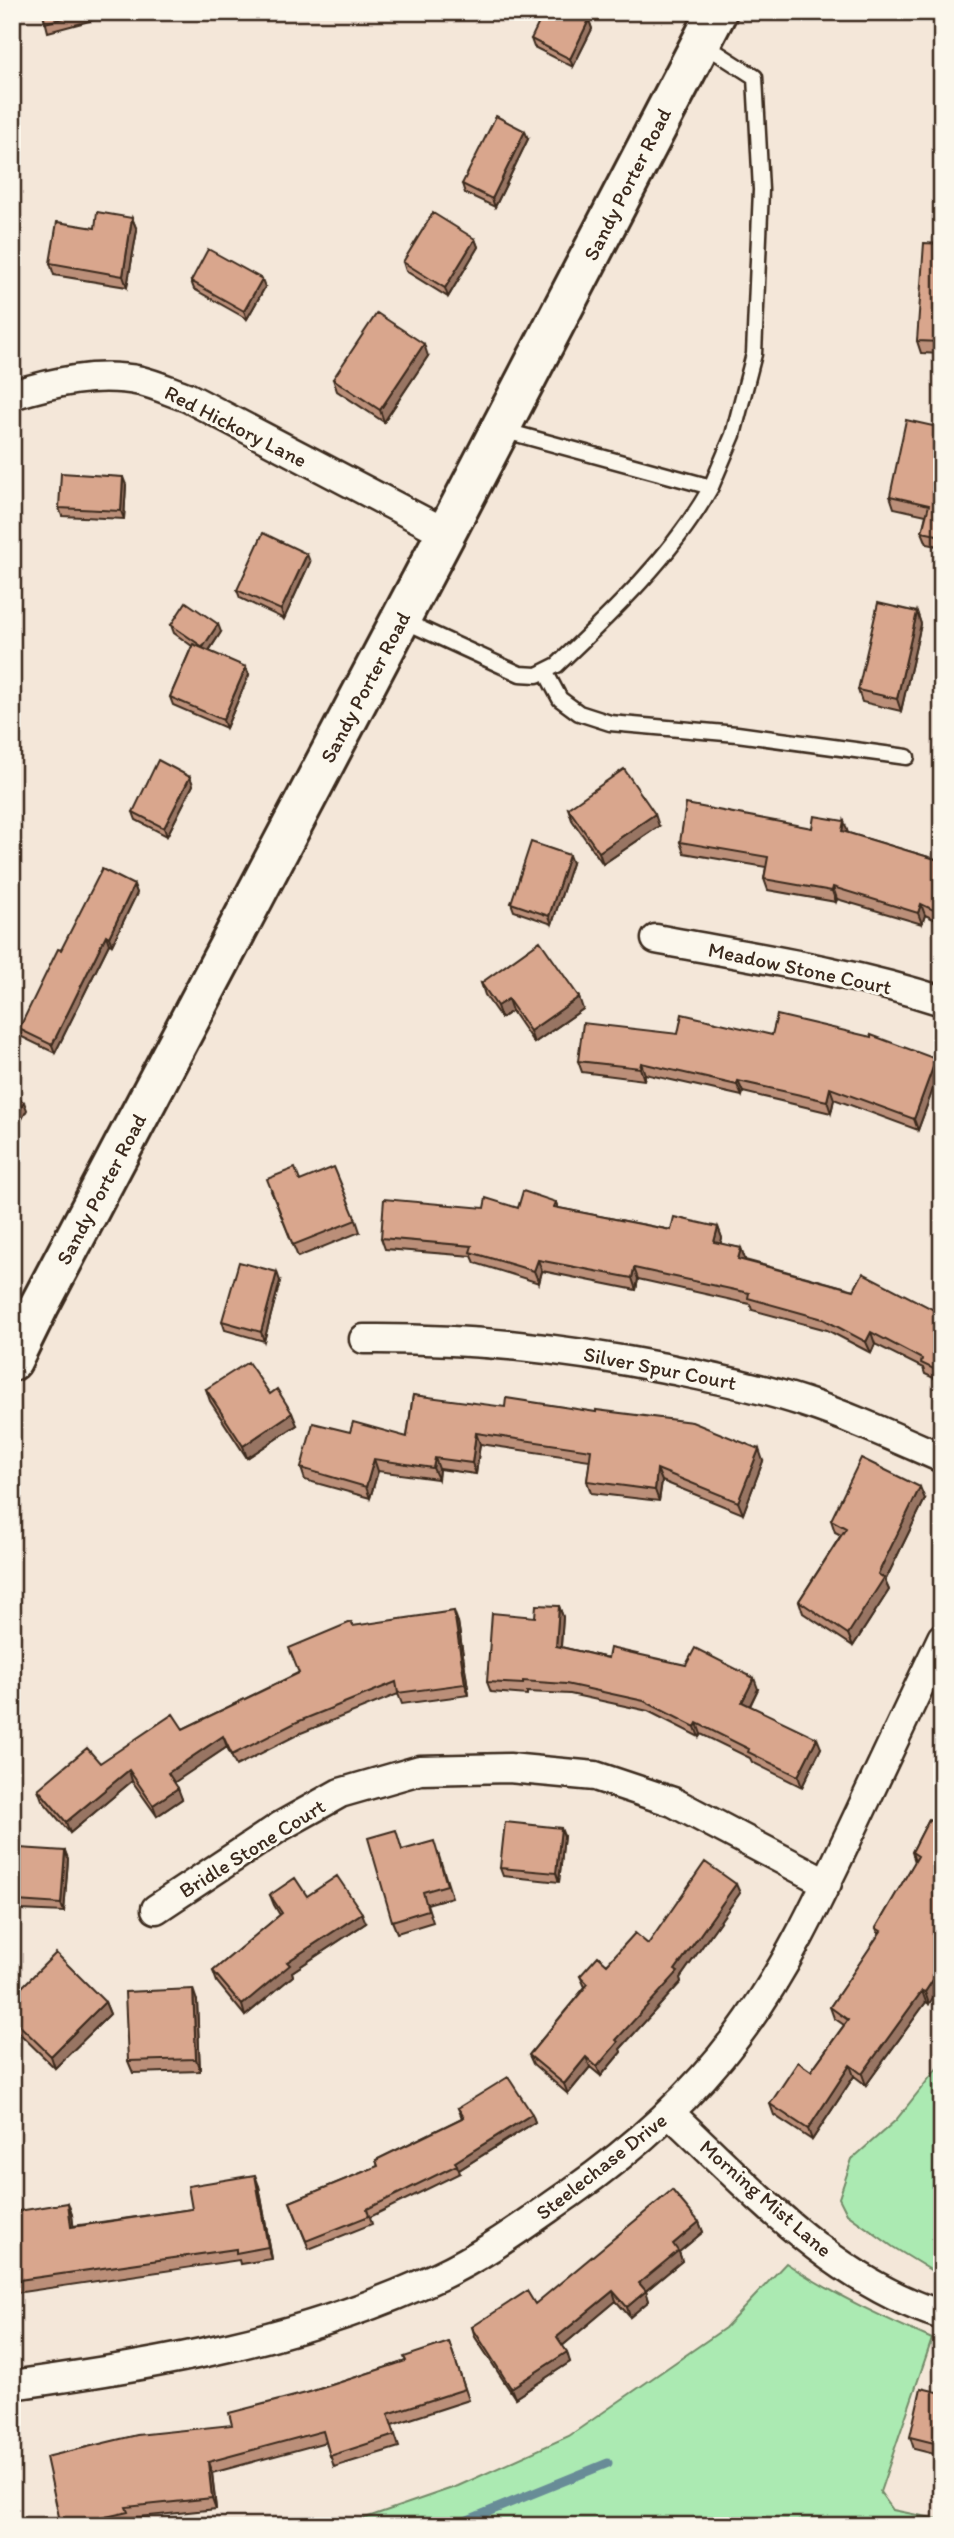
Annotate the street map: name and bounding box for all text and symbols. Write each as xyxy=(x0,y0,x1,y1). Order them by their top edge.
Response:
street label: Sandy Porter Road xyxy=(578,103,676,264)
street label: Red Hickory Lane xyxy=(161,379,311,473)
street label: Sandy Porter Road xyxy=(315,607,416,767)
street label: Meadow Stone Court xyxy=(706,936,894,1000)
street label: Sandy Porter Road xyxy=(51,1109,152,1269)
street label: Silver Spur Court xyxy=(582,1341,739,1395)
street label: Bridle Stone Court xyxy=(174,1793,330,1903)
street label: Steelechase Drive xyxy=(531,2107,671,2225)
street label: Morning Mist Lane xyxy=(695,2134,837,2262)

